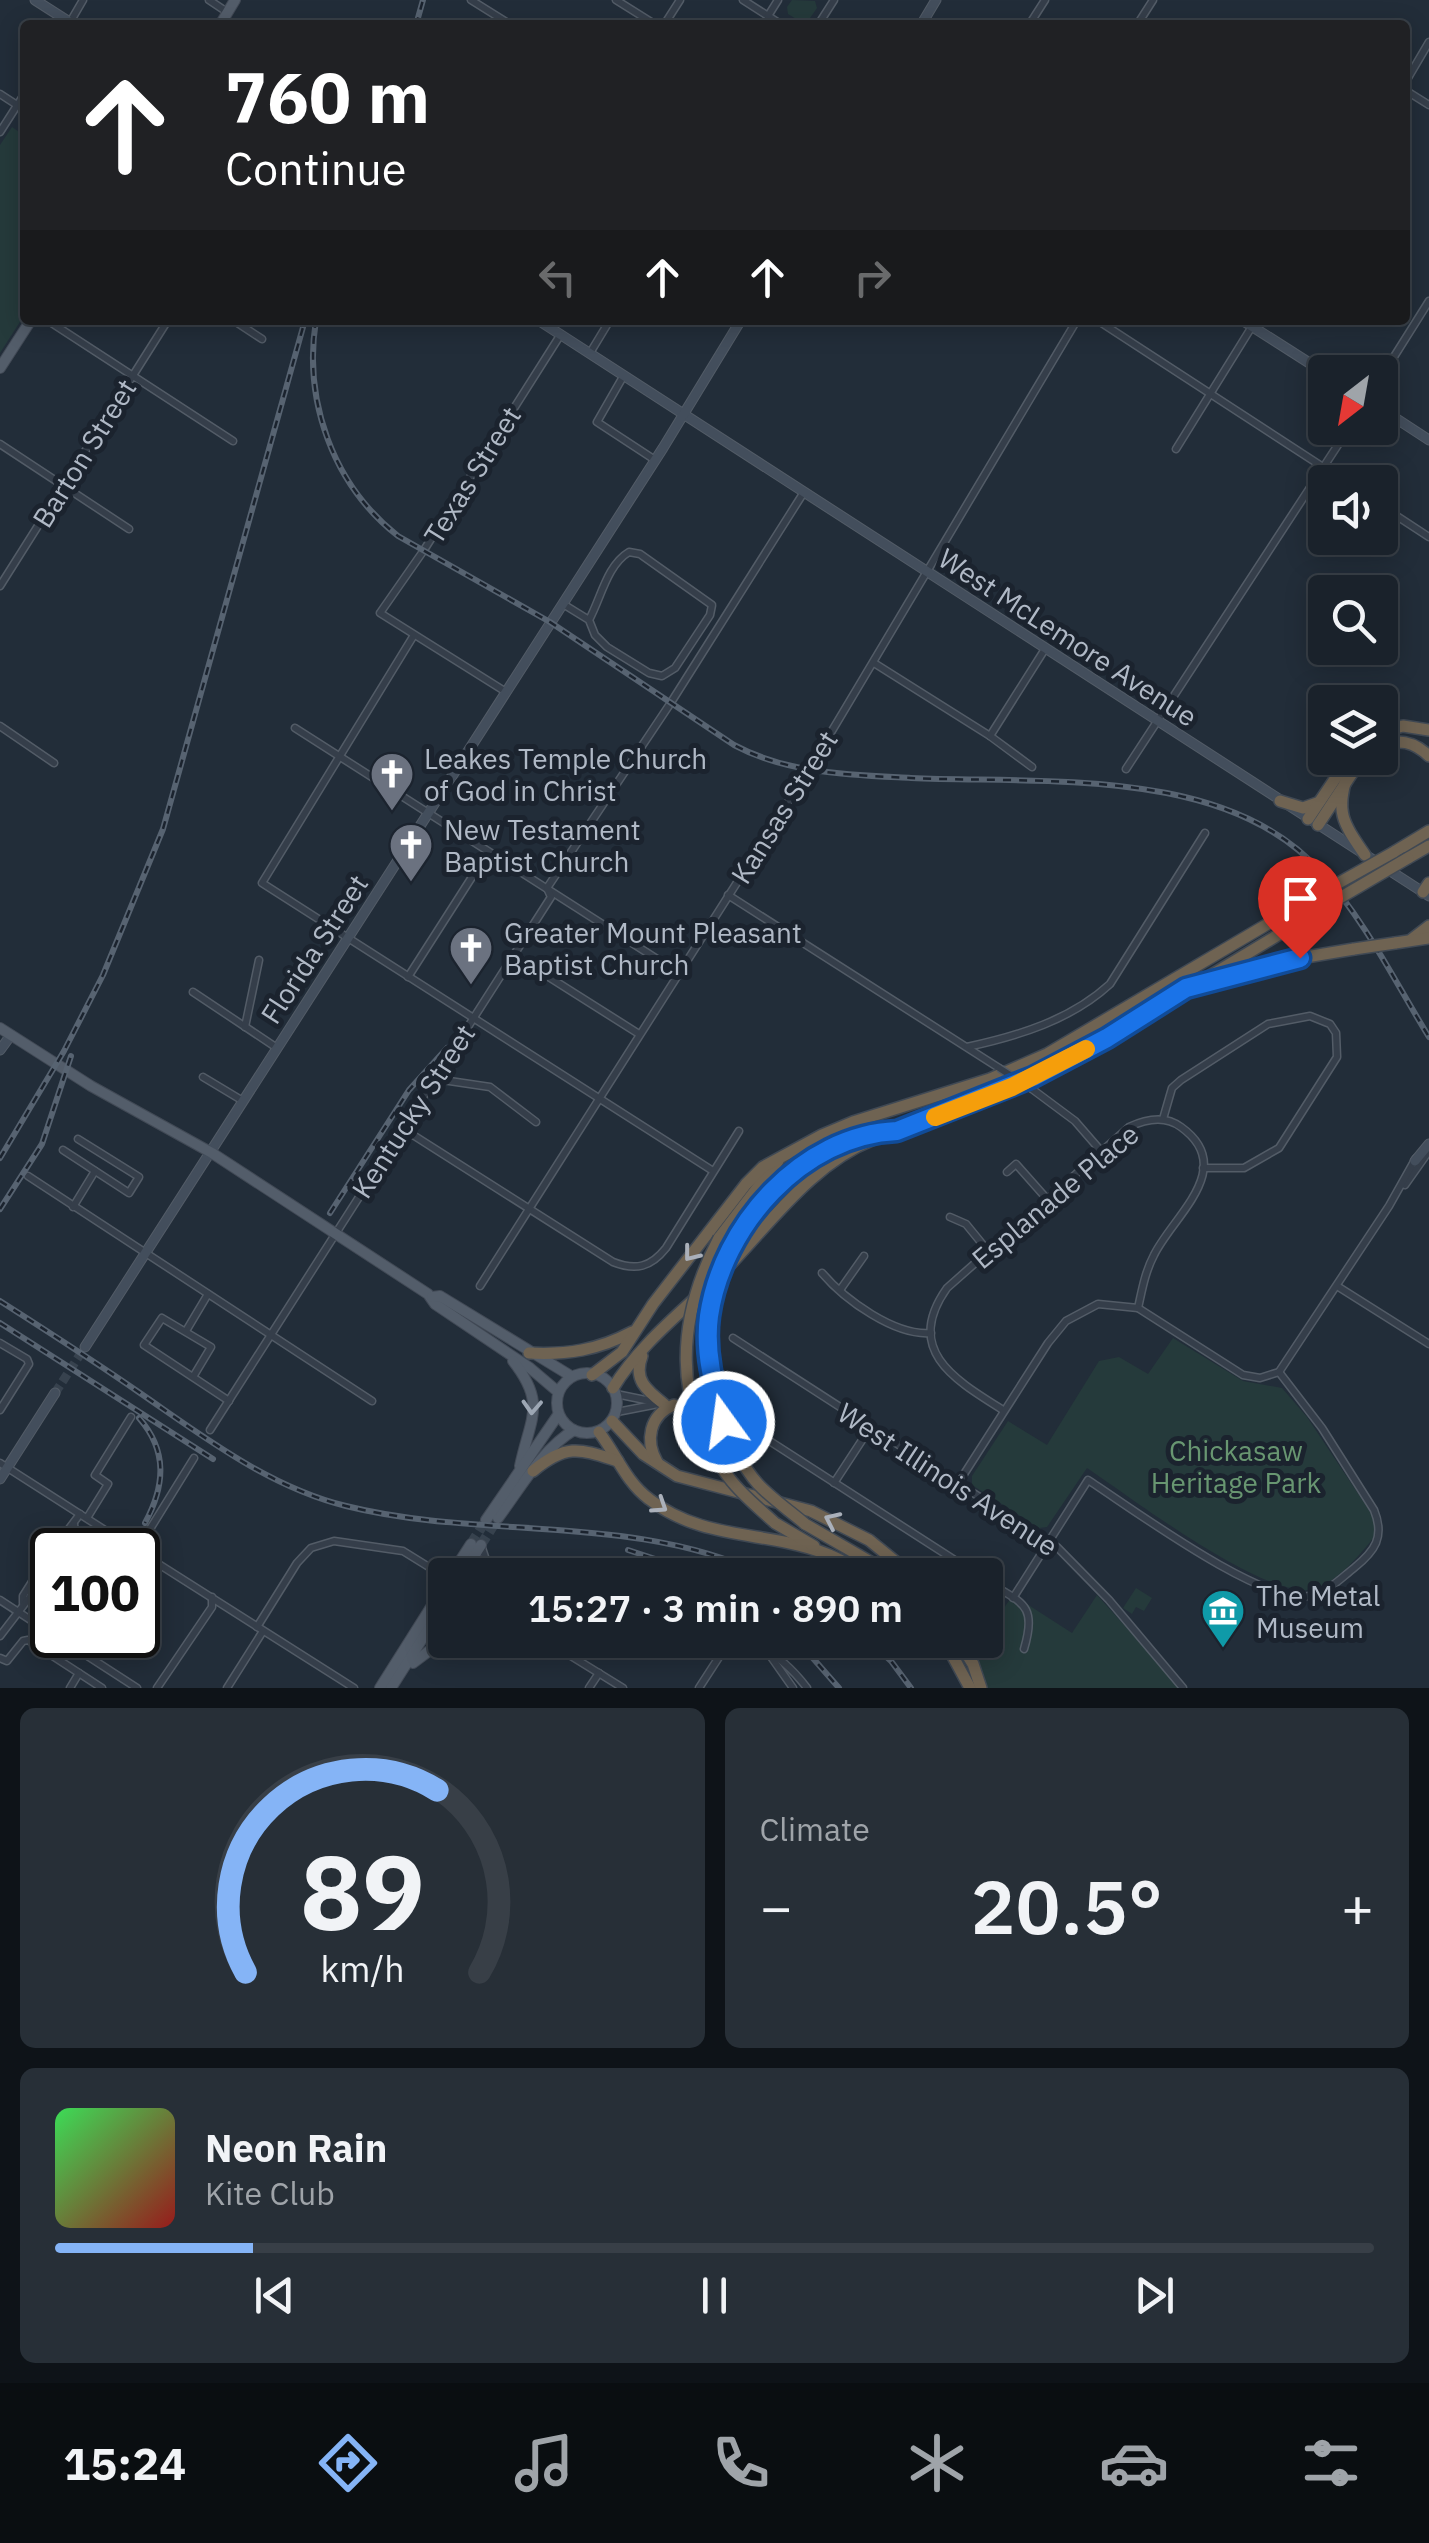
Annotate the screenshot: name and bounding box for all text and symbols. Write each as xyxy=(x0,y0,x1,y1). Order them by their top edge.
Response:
text: 760 m xyxy=(225,51,430,142)
icon: ahead xyxy=(60,60,190,190)
text: Continue xyxy=(225,139,407,197)
icon: left xyxy=(530,250,585,305)
icon: ahead xyxy=(635,250,690,305)
icon: ahead xyxy=(740,250,795,305)
icon: right xyxy=(845,250,900,305)
north arrow xyxy=(1308,355,1398,445)
map controls xyxy=(1308,355,1398,775)
street label: Barton Street xyxy=(24,372,144,534)
street label: Texas Street xyxy=(415,399,529,551)
button: sound xyxy=(1308,465,1398,555)
street label: West McLemore Avenue xyxy=(932,539,1204,735)
button: search xyxy=(1308,575,1398,665)
button: layers xyxy=(1308,685,1398,775)
street label: Kansas Street xyxy=(722,723,846,891)
place label: Leakes Temple Church of God in Christ xyxy=(424,740,707,809)
church icon: Leakes Temple Church of God in Christ xyxy=(369,751,415,812)
place label: New Testament Baptist Church xyxy=(444,811,640,880)
church icon: New Testament Baptist Church xyxy=(388,822,434,883)
pin xyxy=(1258,856,1343,959)
street label: Florida Street xyxy=(252,867,376,1031)
icon: arrive xyxy=(1273,871,1328,926)
place label: Greater Mount Pleasant Baptist Church xyxy=(504,914,802,983)
church icon: Greater Mount Pleasant Baptist Church xyxy=(448,925,494,986)
street label: Kentucky Street xyxy=(343,1017,483,1205)
street label: Esplanade Place xyxy=(964,1115,1146,1277)
one-way arrow xyxy=(685,1243,703,1261)
position arrow xyxy=(672,1370,776,1474)
street label: West Illinois Avenue xyxy=(831,1394,1065,1564)
one-way arrow xyxy=(522,1399,543,1415)
park label: Chickasaw Heritage Park xyxy=(1151,1432,1321,1501)
one-way arrow xyxy=(649,1493,667,1512)
one-way arrow xyxy=(824,1513,842,1533)
speed limit sign: 100 xyxy=(30,1528,160,1658)
place label: The Metal Museum xyxy=(1256,1577,1380,1646)
text: 15:27 · 3 min · 890 m xyxy=(528,1583,903,1632)
museum icon: The Metal Museum xyxy=(1200,1588,1246,1649)
text: Climate xyxy=(760,1808,870,1850)
text: 89 xyxy=(300,1823,425,1959)
text: 20.5° xyxy=(970,1857,1163,1955)
text: − xyxy=(760,1871,793,1942)
text: + xyxy=(1341,1871,1374,1942)
text: km/h xyxy=(320,1945,404,1992)
text: Neon Rain xyxy=(205,2123,387,2172)
text: Kite Club xyxy=(205,2172,335,2214)
icon: previous xyxy=(247,2268,302,2323)
icon: pause xyxy=(687,2268,742,2323)
icon: next xyxy=(1127,2268,1182,2323)
icon: directions xyxy=(313,2428,383,2498)
icon: music xyxy=(509,2428,579,2498)
icon: phone xyxy=(706,2428,776,2498)
icon: climate xyxy=(902,2428,972,2498)
icon: car xyxy=(1099,2428,1169,2498)
icon: filters xyxy=(1296,2428,1366,2498)
text: 15:24 xyxy=(63,2434,186,2492)

